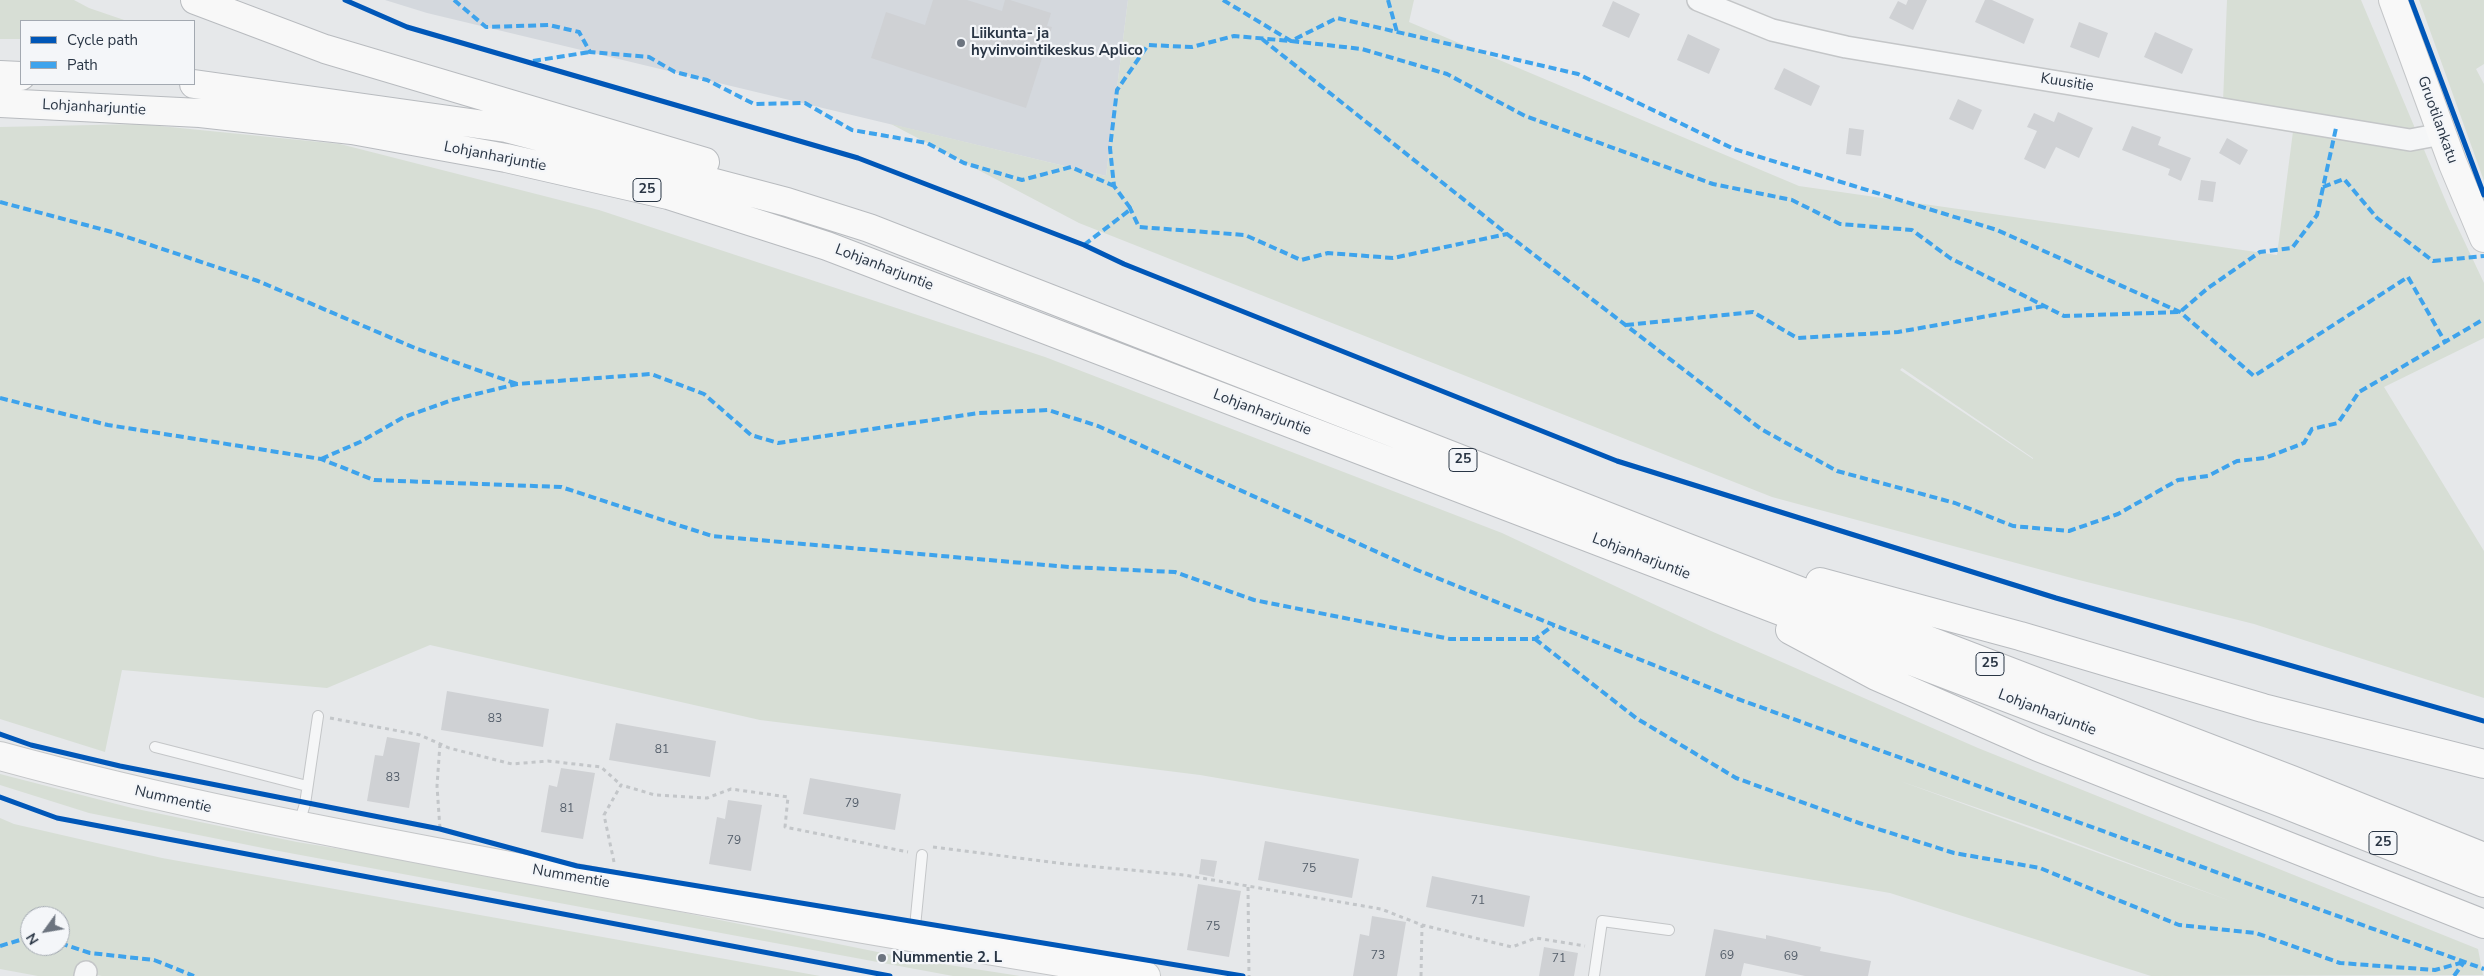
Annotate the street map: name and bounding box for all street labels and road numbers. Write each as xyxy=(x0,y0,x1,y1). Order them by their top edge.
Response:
street label: Kuusitie xyxy=(2039,70,2095,96)
street label: Gruotilankatu xyxy=(2413,74,2461,166)
street label: Lohjanharjuntie xyxy=(42,96,146,120)
street label: Lohjanharjuntie xyxy=(442,138,548,176)
road number: 25 xyxy=(633,178,661,202)
street label: Lohjanharjuntie xyxy=(832,241,936,295)
street label: Lohjanharjuntie xyxy=(1210,386,1314,440)
road number: 25 xyxy=(1449,448,1477,472)
street label: Lohjanharjuntie xyxy=(1589,530,1693,584)
road number: 25 xyxy=(1976,652,2004,676)
street label: Lohjanharjuntie xyxy=(1995,686,2099,740)
street label: Nummentie xyxy=(133,782,213,818)
road number: 25 xyxy=(2369,831,2397,854)
street label: Nummentie xyxy=(531,861,611,893)

